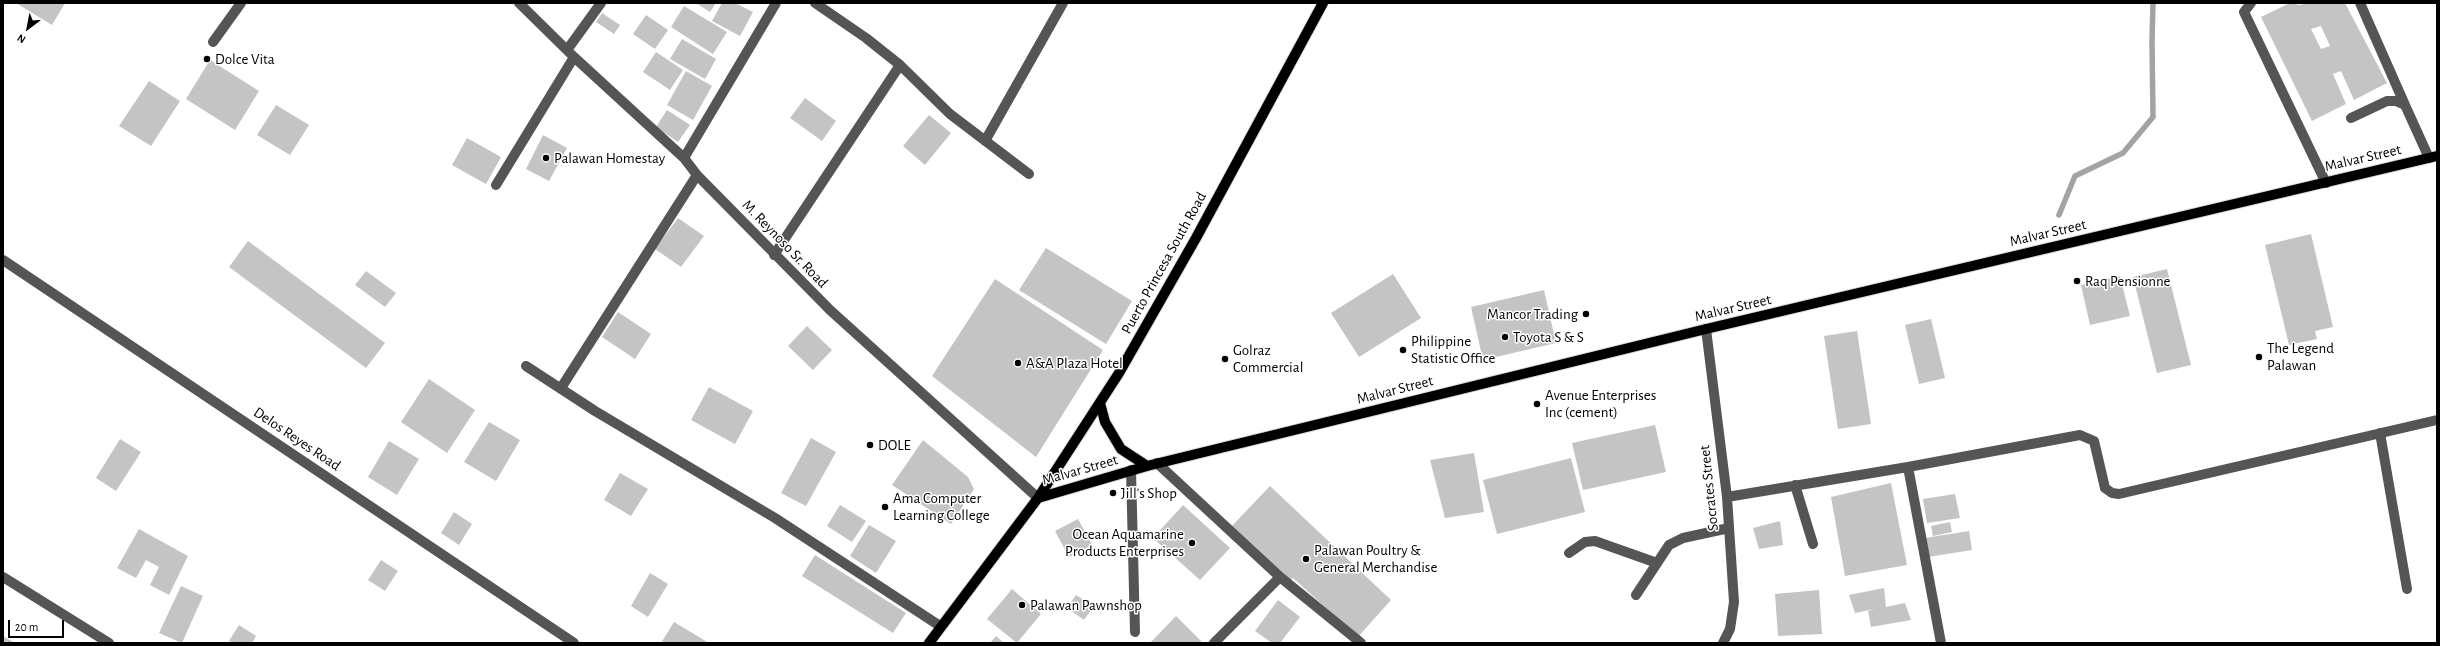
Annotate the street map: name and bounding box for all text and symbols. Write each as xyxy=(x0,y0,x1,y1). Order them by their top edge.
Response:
north arrow xyxy=(8,8,48,48)
text: N xyxy=(15,32,28,45)
place label: Dolce Vita xyxy=(215,50,275,68)
marker: Dolce Vita xyxy=(202,54,212,64)
street label: Malvar Street xyxy=(2323,140,2403,176)
place label: Palawan Homestay xyxy=(554,149,665,167)
marker: Palawan Homestay xyxy=(541,153,551,163)
street label: Puerto Princesa South Road xyxy=(1117,189,1211,337)
street label: M. Reynoso Sr. Road xyxy=(738,196,832,292)
street label: Malvar Street xyxy=(2008,215,2088,251)
place label: Raq Pensionne xyxy=(2085,272,2171,290)
marker: Raq Pensionne xyxy=(2072,276,2082,286)
street label: Malvar Street xyxy=(1693,290,1773,326)
place label: Mancor Trading xyxy=(1487,305,1578,323)
marker: Mancor Trading xyxy=(1581,309,1591,319)
place label: Toyota S & S xyxy=(1513,328,1584,346)
place label: Philippine Statistic Office xyxy=(1411,332,1495,367)
marker: Toyota S & S xyxy=(1500,332,1510,342)
place label: The Legend Palawan xyxy=(2267,339,2334,374)
place label: Golraz Commercial xyxy=(1233,341,1303,376)
marker: Philippine Statistic Office xyxy=(1398,345,1408,355)
marker: The Legend Palawan xyxy=(2254,352,2264,362)
place label: A&A Plaza Hotel xyxy=(1026,354,1123,372)
marker: Golraz Commercial xyxy=(1220,354,1230,364)
marker: A&A Plaza Hotel xyxy=(1013,358,1023,368)
street label: Malvar Street xyxy=(1355,372,1435,408)
place label: Avenue Enterprises Inc (cement) xyxy=(1545,386,1656,421)
marker: Avenue Enterprises Inc (cement) xyxy=(1532,399,1542,409)
street label: Delos Reyes Road xyxy=(250,403,344,475)
place label: DOLE xyxy=(878,436,911,454)
marker: DOLE xyxy=(865,440,875,450)
street label: Socrates Street xyxy=(1696,444,1722,532)
street label: Malvar Street xyxy=(1040,451,1120,489)
place label: Jill's Shop xyxy=(1121,484,1177,502)
marker: Jill's Shop xyxy=(1108,488,1118,498)
place label: Ama Computer Learning College xyxy=(893,489,990,524)
marker: Ama Computer Learning College xyxy=(880,502,890,512)
place label: Ocean Aquamarine Products Enterprises xyxy=(1065,525,1184,560)
marker: Ocean Aquamarine Products Enterprises xyxy=(1187,538,1197,548)
place label: Palawan Poultry & General Merchandise xyxy=(1314,541,1437,576)
marker: Palawan Poultry & General Merchandise xyxy=(1301,554,1311,564)
place label: Palawan Pawnshop xyxy=(1030,596,1142,614)
marker: Palawan Pawnshop xyxy=(1017,600,1027,610)
scale bar xyxy=(10,612,66,638)
text: 20 m xyxy=(15,621,38,633)

